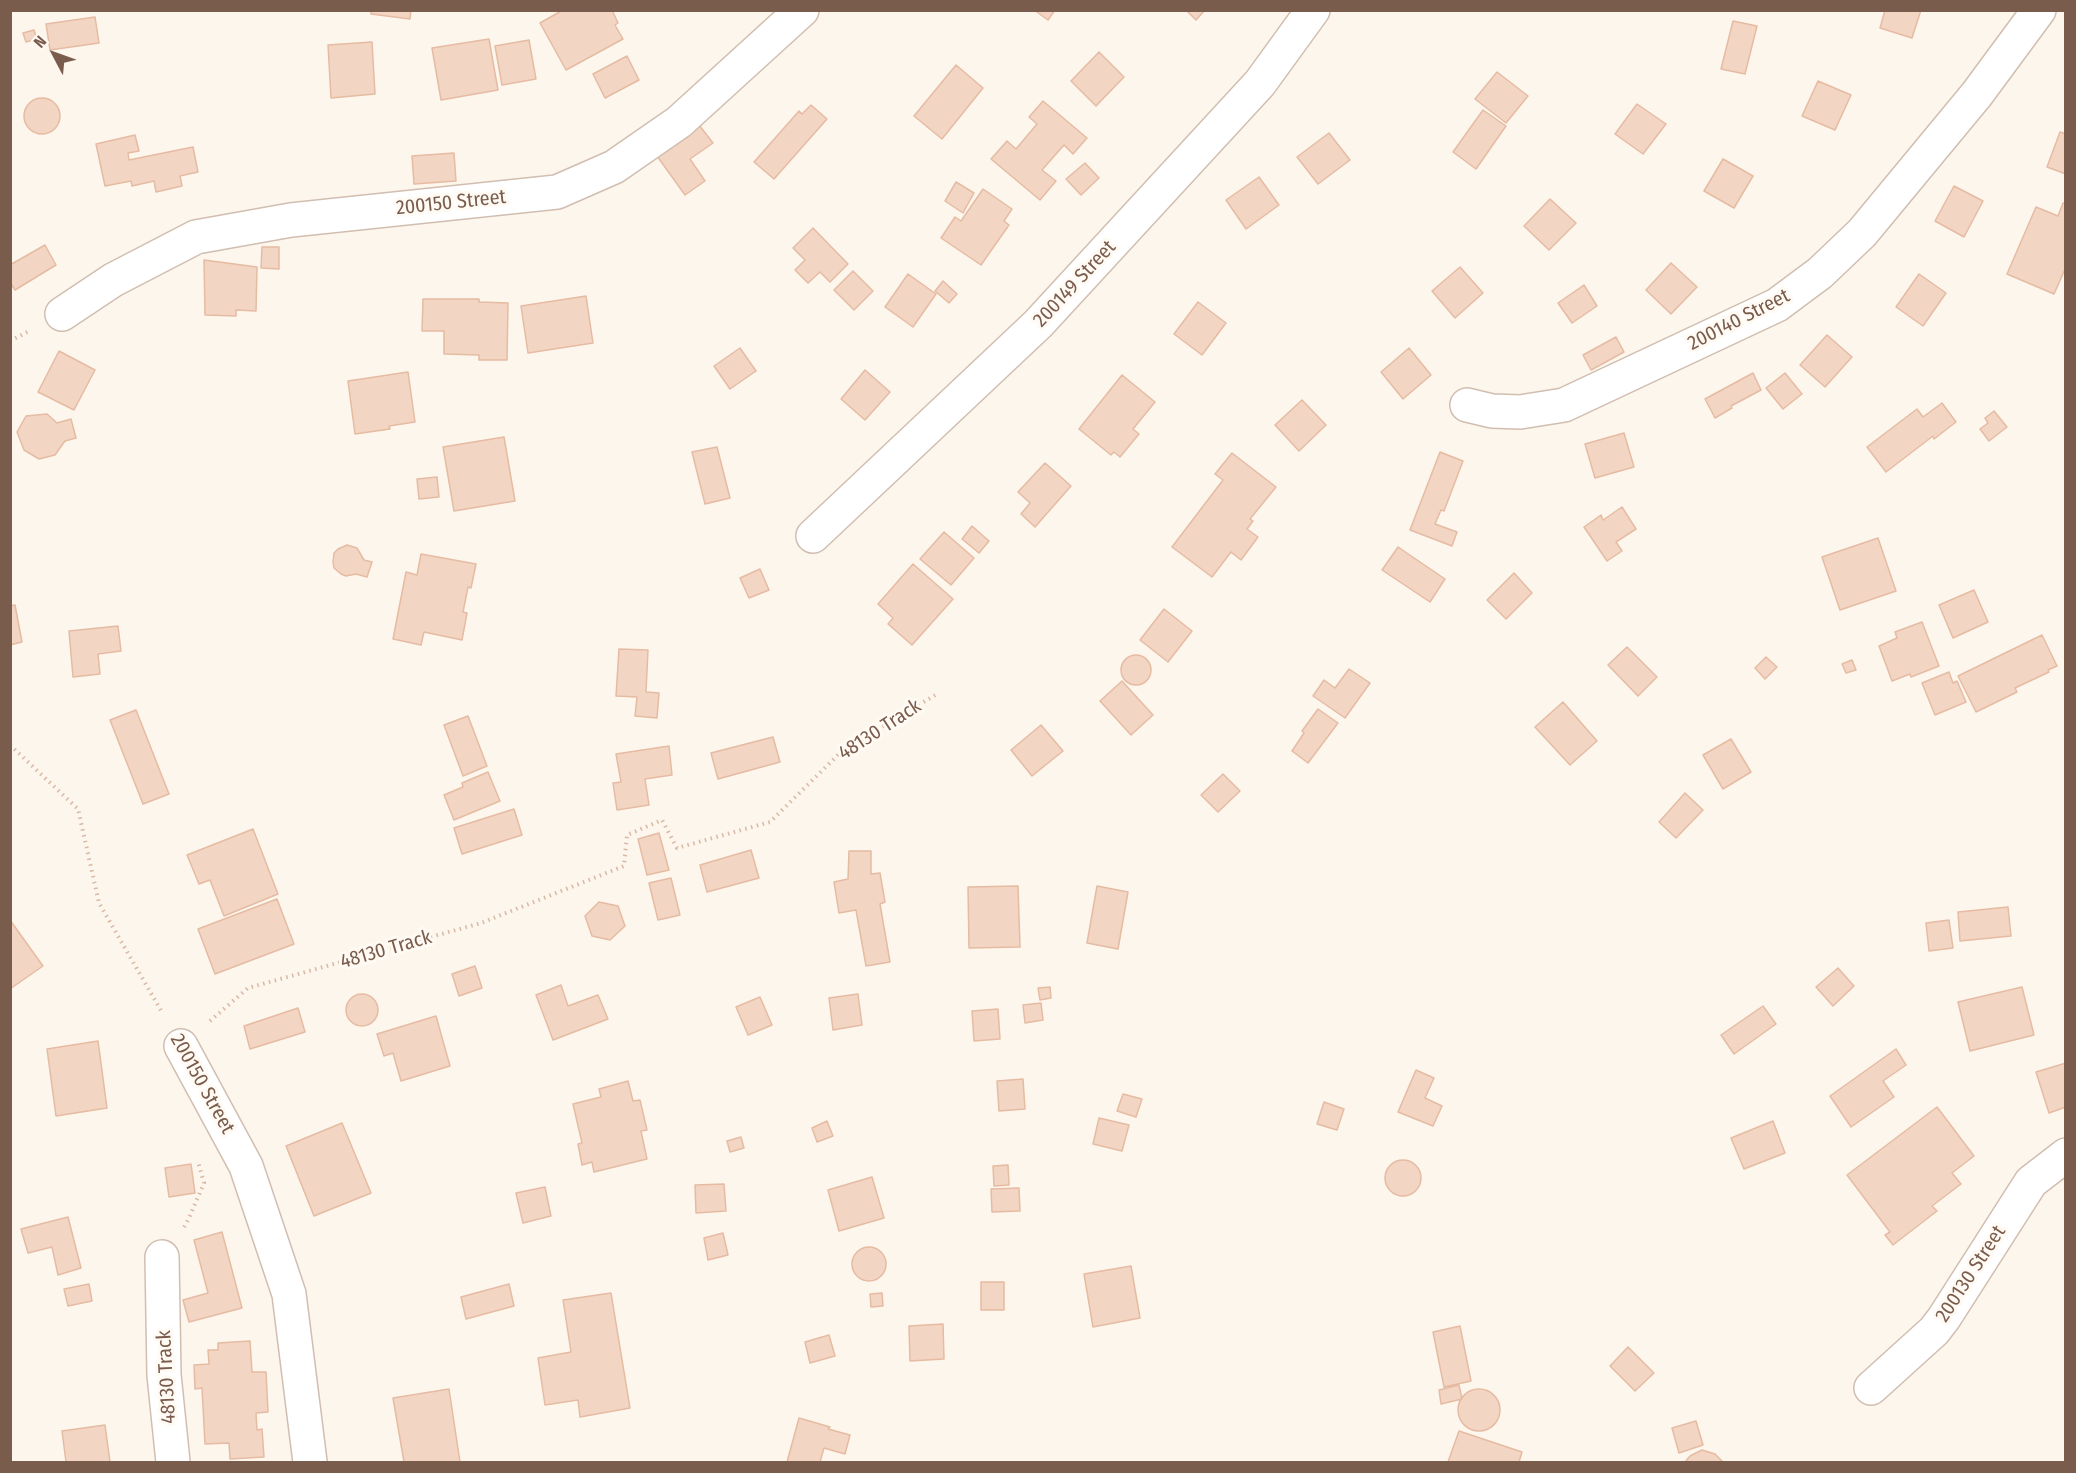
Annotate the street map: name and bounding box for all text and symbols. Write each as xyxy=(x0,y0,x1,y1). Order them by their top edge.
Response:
north arrow xyxy=(24,24,84,84)
text: N xyxy=(30,32,50,52)
street label: 200150 Street xyxy=(395,185,507,221)
street label: 200149 Street xyxy=(1029,236,1121,332)
street label: 200140 Street xyxy=(1684,284,1794,356)
street label: 48130 Track xyxy=(834,694,926,766)
street label: 48130 Track xyxy=(338,926,434,974)
street label: 200150 Street xyxy=(165,1030,239,1138)
street label: 200130 Street xyxy=(1931,1221,2011,1327)
street label: 48130 Track xyxy=(153,1330,181,1424)

